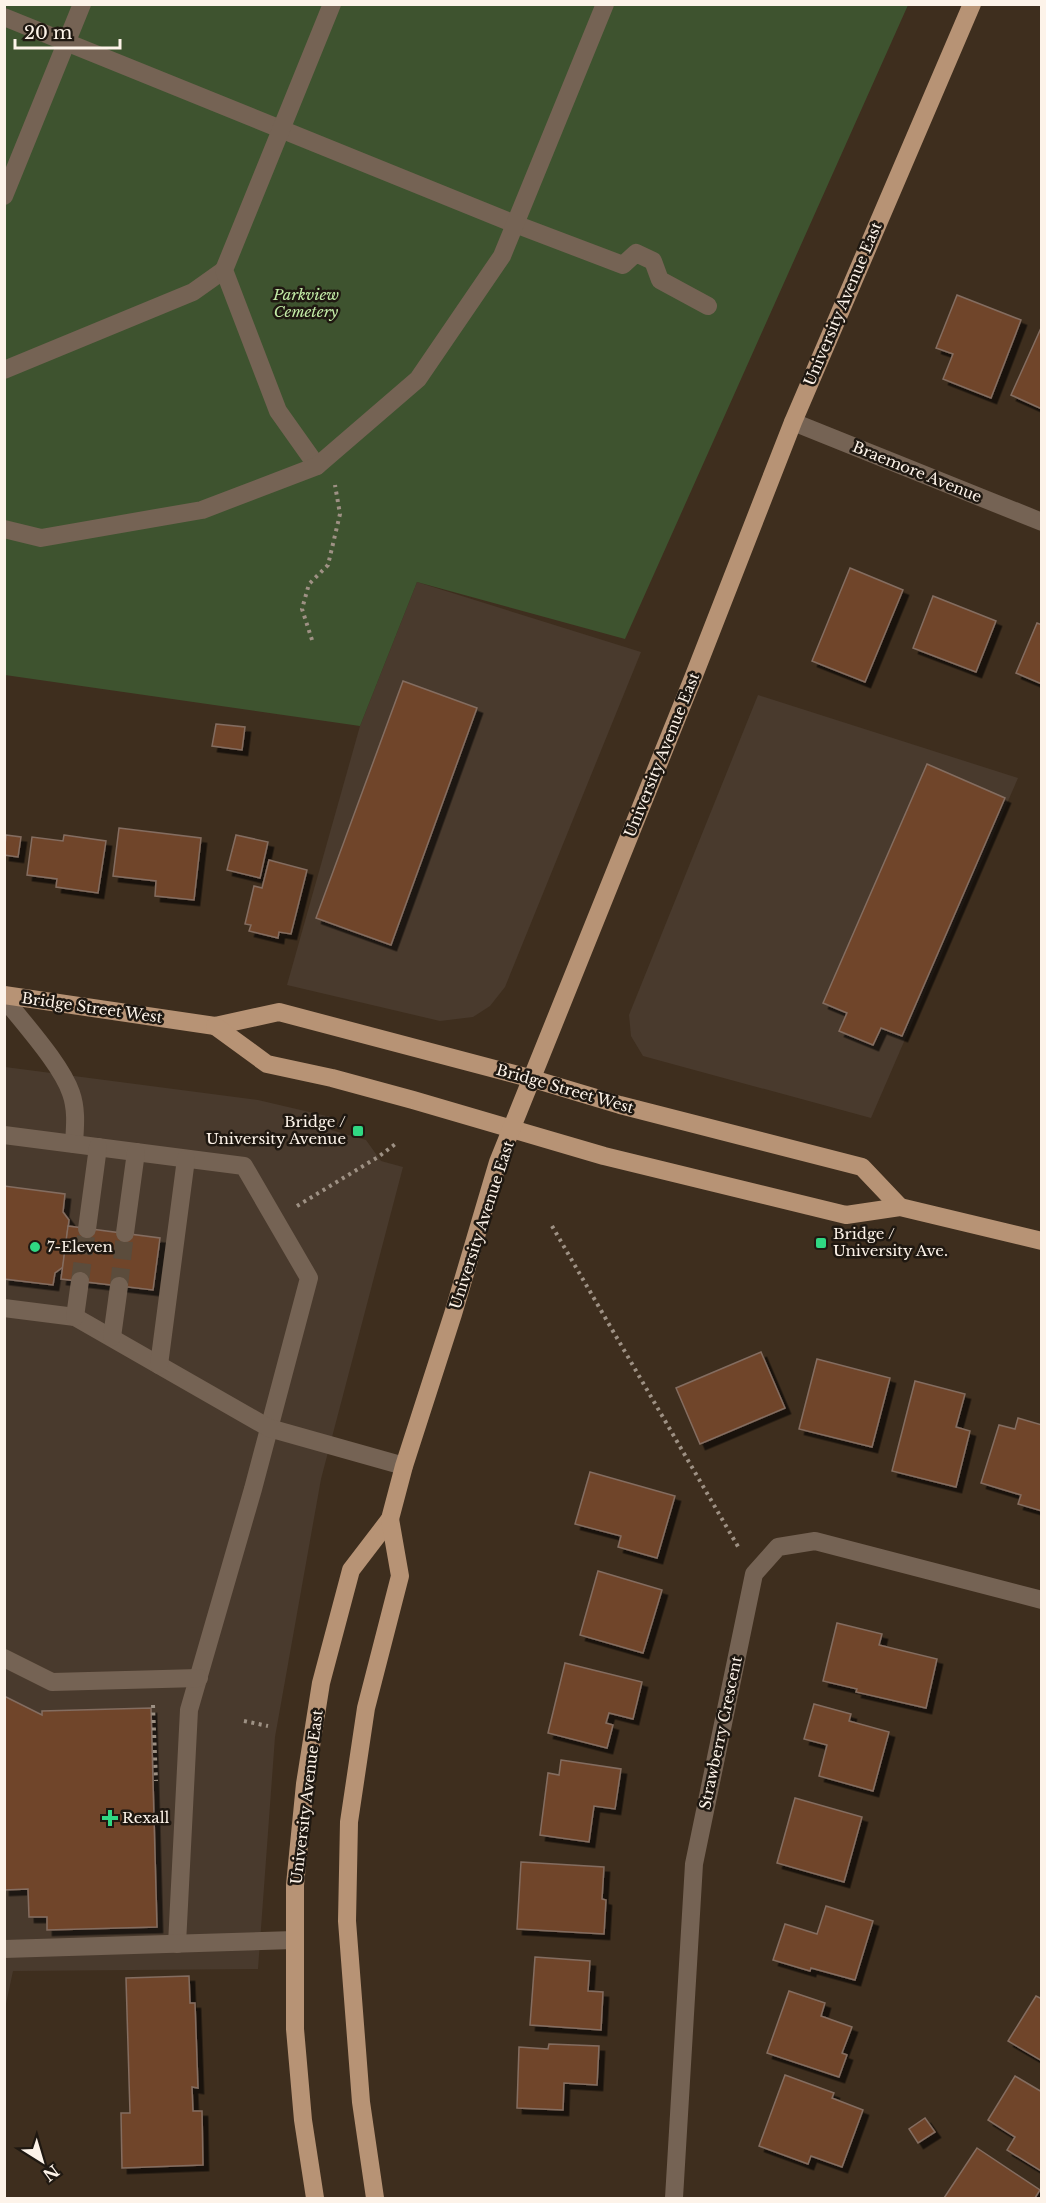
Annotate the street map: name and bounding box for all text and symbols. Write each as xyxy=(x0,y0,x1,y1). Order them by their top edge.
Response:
scale bar xyxy=(15,12,120,50)
text: 20 m xyxy=(24,22,72,44)
street label: University Avenue East xyxy=(799,219,886,388)
park label: Parkview Cemetery xyxy=(272,285,339,321)
street label: Braemore Avenue xyxy=(850,437,985,506)
street label: University Avenue East xyxy=(620,669,703,840)
street label: Bridge Street West xyxy=(20,988,164,1027)
street label: Bridge Street West xyxy=(494,1060,636,1117)
place label: Bridge / University Avenue xyxy=(206,1112,346,1148)
marker: Bridge / University Avenue xyxy=(351,1124,365,1138)
street label: University Avenue East xyxy=(445,1138,518,1311)
place label: Bridge / University Ave. xyxy=(833,1224,948,1260)
marker: Bridge / University Ave. xyxy=(814,1236,828,1250)
place label: 7-Eleven xyxy=(47,1237,113,1256)
marker: 7-Eleven xyxy=(28,1240,42,1254)
street label: Strawberry Crescent xyxy=(695,1654,746,1811)
street label: University Avenue East xyxy=(286,1708,327,1885)
place label: Rexall xyxy=(122,1808,170,1827)
marker: Rexall xyxy=(103,1811,117,1825)
north arrow xyxy=(12,2131,72,2191)
text: N xyxy=(39,2160,63,2185)

